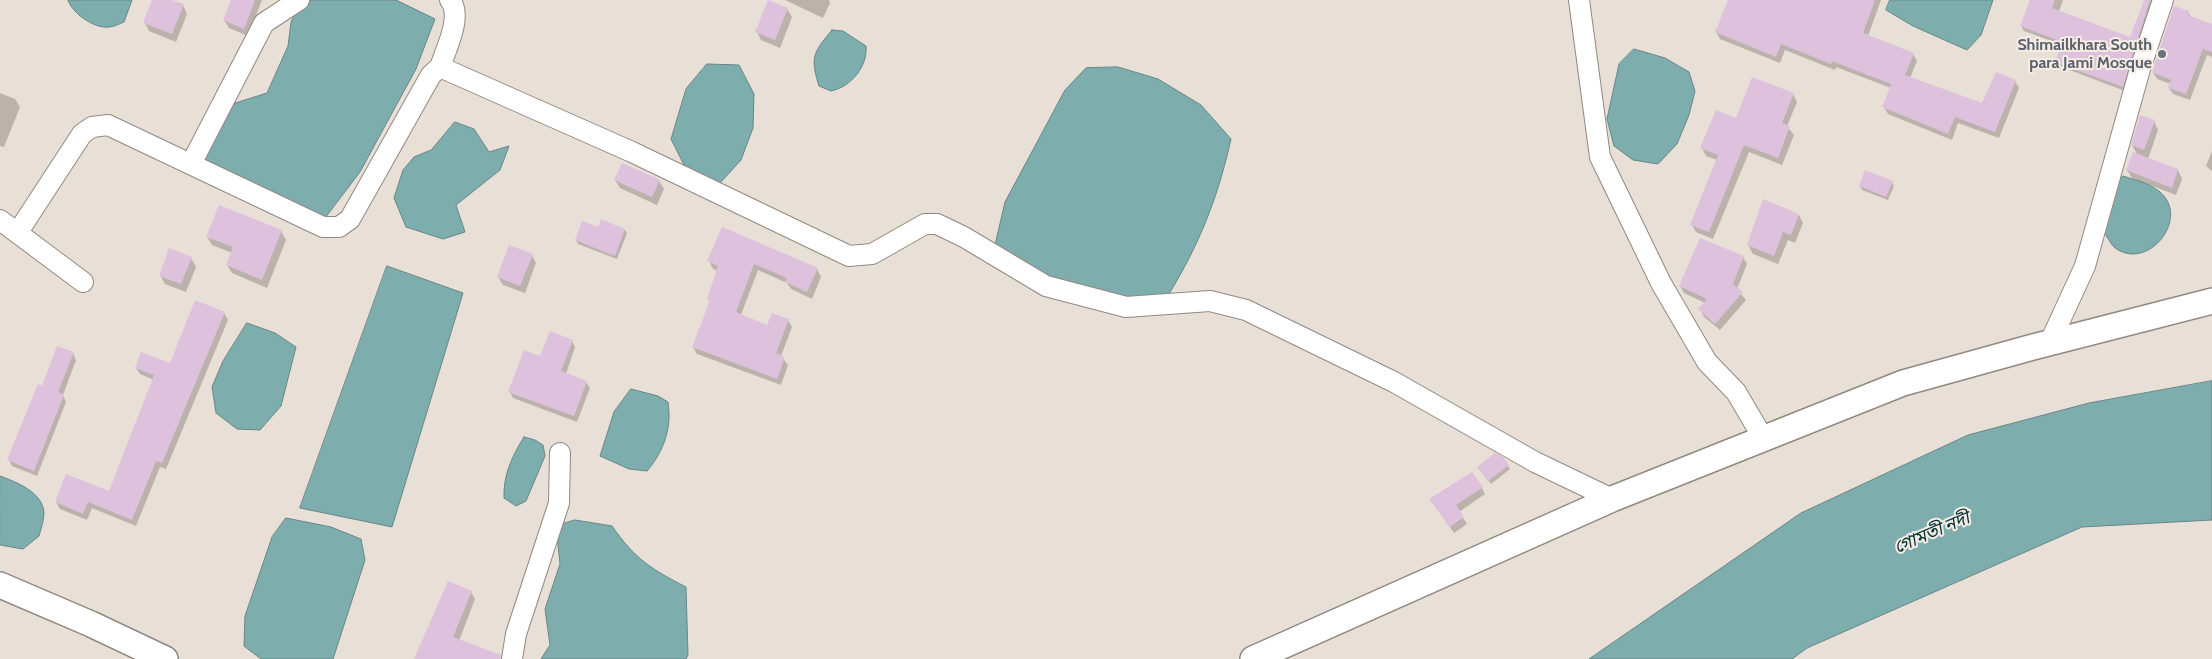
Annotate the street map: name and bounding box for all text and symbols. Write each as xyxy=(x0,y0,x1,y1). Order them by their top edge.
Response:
place label: Shimailkhara South para Jami Mosque xyxy=(2017,35,2152,73)
marker: Shimailkhara South para Jami Mosque xyxy=(2156,48,2168,60)
water label: গোমতী নদী xyxy=(1891,507,1973,559)

